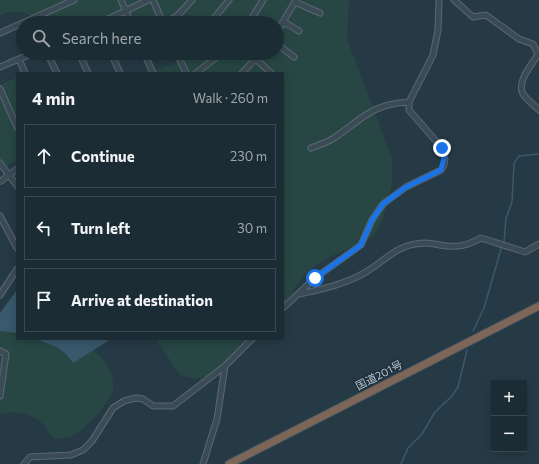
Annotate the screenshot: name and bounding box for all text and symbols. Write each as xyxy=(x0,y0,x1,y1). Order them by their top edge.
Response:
search box xyxy=(16,16,284,60)
icon: search xyxy=(30,27,52,49)
text: Search here xyxy=(62,29,141,47)
text: 4 min xyxy=(32,88,75,109)
text: Walk · 260 m xyxy=(193,90,268,106)
route end xyxy=(433,139,451,157)
icon: ahead xyxy=(33,145,55,167)
text: Continue xyxy=(71,147,135,165)
text: 230 m xyxy=(230,148,267,164)
icon: left xyxy=(33,217,55,239)
text: Turn left xyxy=(71,219,130,237)
text: 30 m xyxy=(237,220,267,236)
route start xyxy=(306,269,324,287)
icon: arrive xyxy=(33,289,55,311)
text: Arrive at destination xyxy=(71,291,213,309)
street label: 国道201号 xyxy=(353,357,404,392)
map controls xyxy=(491,380,527,452)
button: + xyxy=(491,380,527,416)
button: − xyxy=(491,416,527,452)

